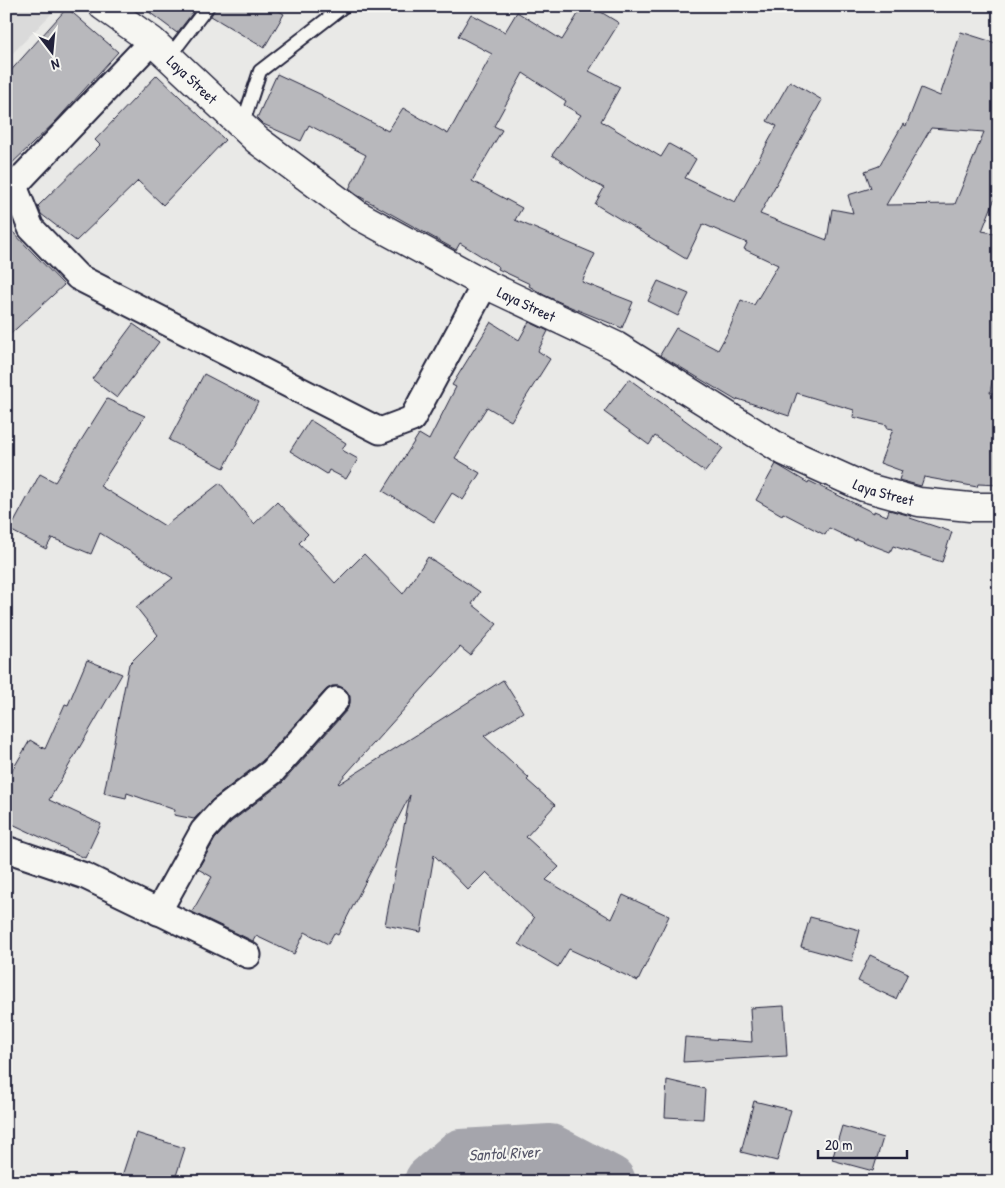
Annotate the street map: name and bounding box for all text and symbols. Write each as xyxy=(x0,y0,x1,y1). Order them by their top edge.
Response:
north arrow xyxy=(28,28,78,78)
street label: Laya Street xyxy=(163,50,223,109)
text: N xyxy=(49,55,62,75)
street label: Laya Street xyxy=(494,281,560,327)
street label: Laya Street xyxy=(850,473,917,511)
scale bar xyxy=(818,1128,906,1160)
text: 20 m xyxy=(825,1134,852,1155)
water label: Santol River xyxy=(468,1140,542,1166)

